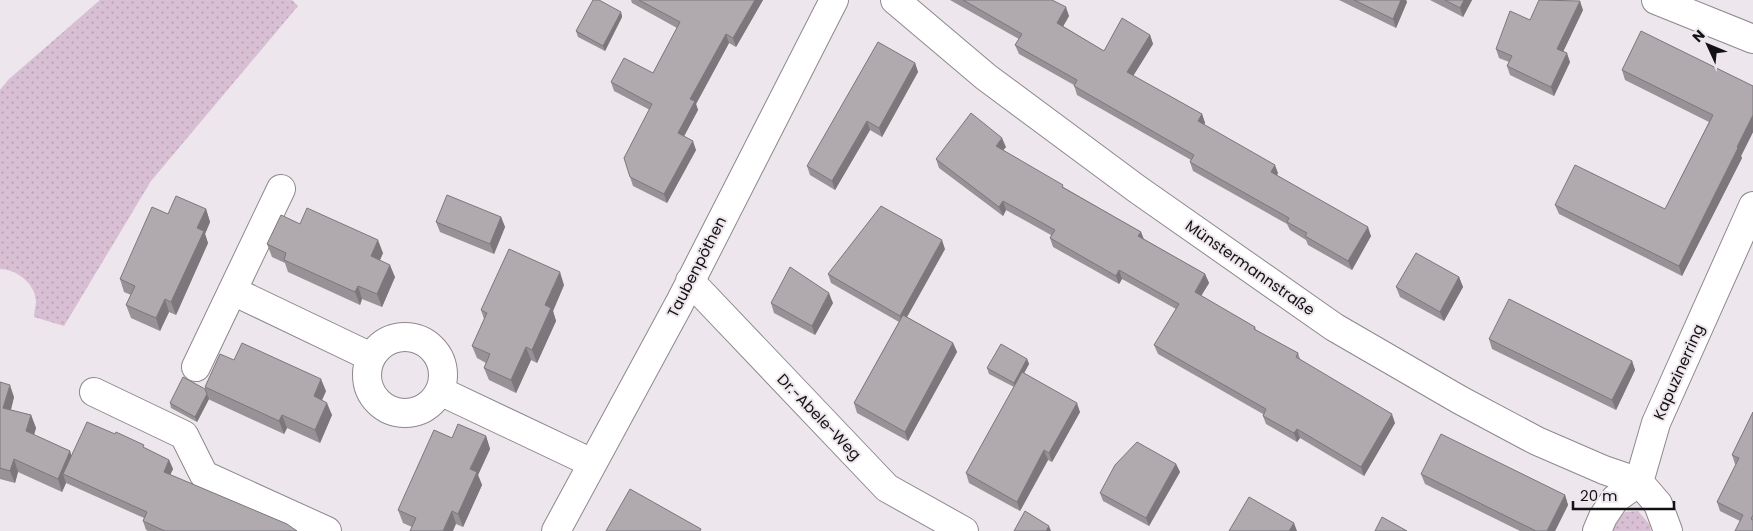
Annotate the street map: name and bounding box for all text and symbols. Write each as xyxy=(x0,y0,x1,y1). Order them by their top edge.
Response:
north arrow xyxy=(1683,20,1733,70)
text: N xyxy=(1688,25,1709,47)
street label: Taubenpöthen xyxy=(662,213,731,321)
street label: Münstermannstraße xyxy=(1181,215,1319,320)
street label: Kapuzinerring xyxy=(1648,321,1709,423)
street label: Dr.-Abele-Weg xyxy=(773,369,866,464)
scale bar xyxy=(1573,478,1674,510)
text: 20 m xyxy=(1580,485,1618,506)

